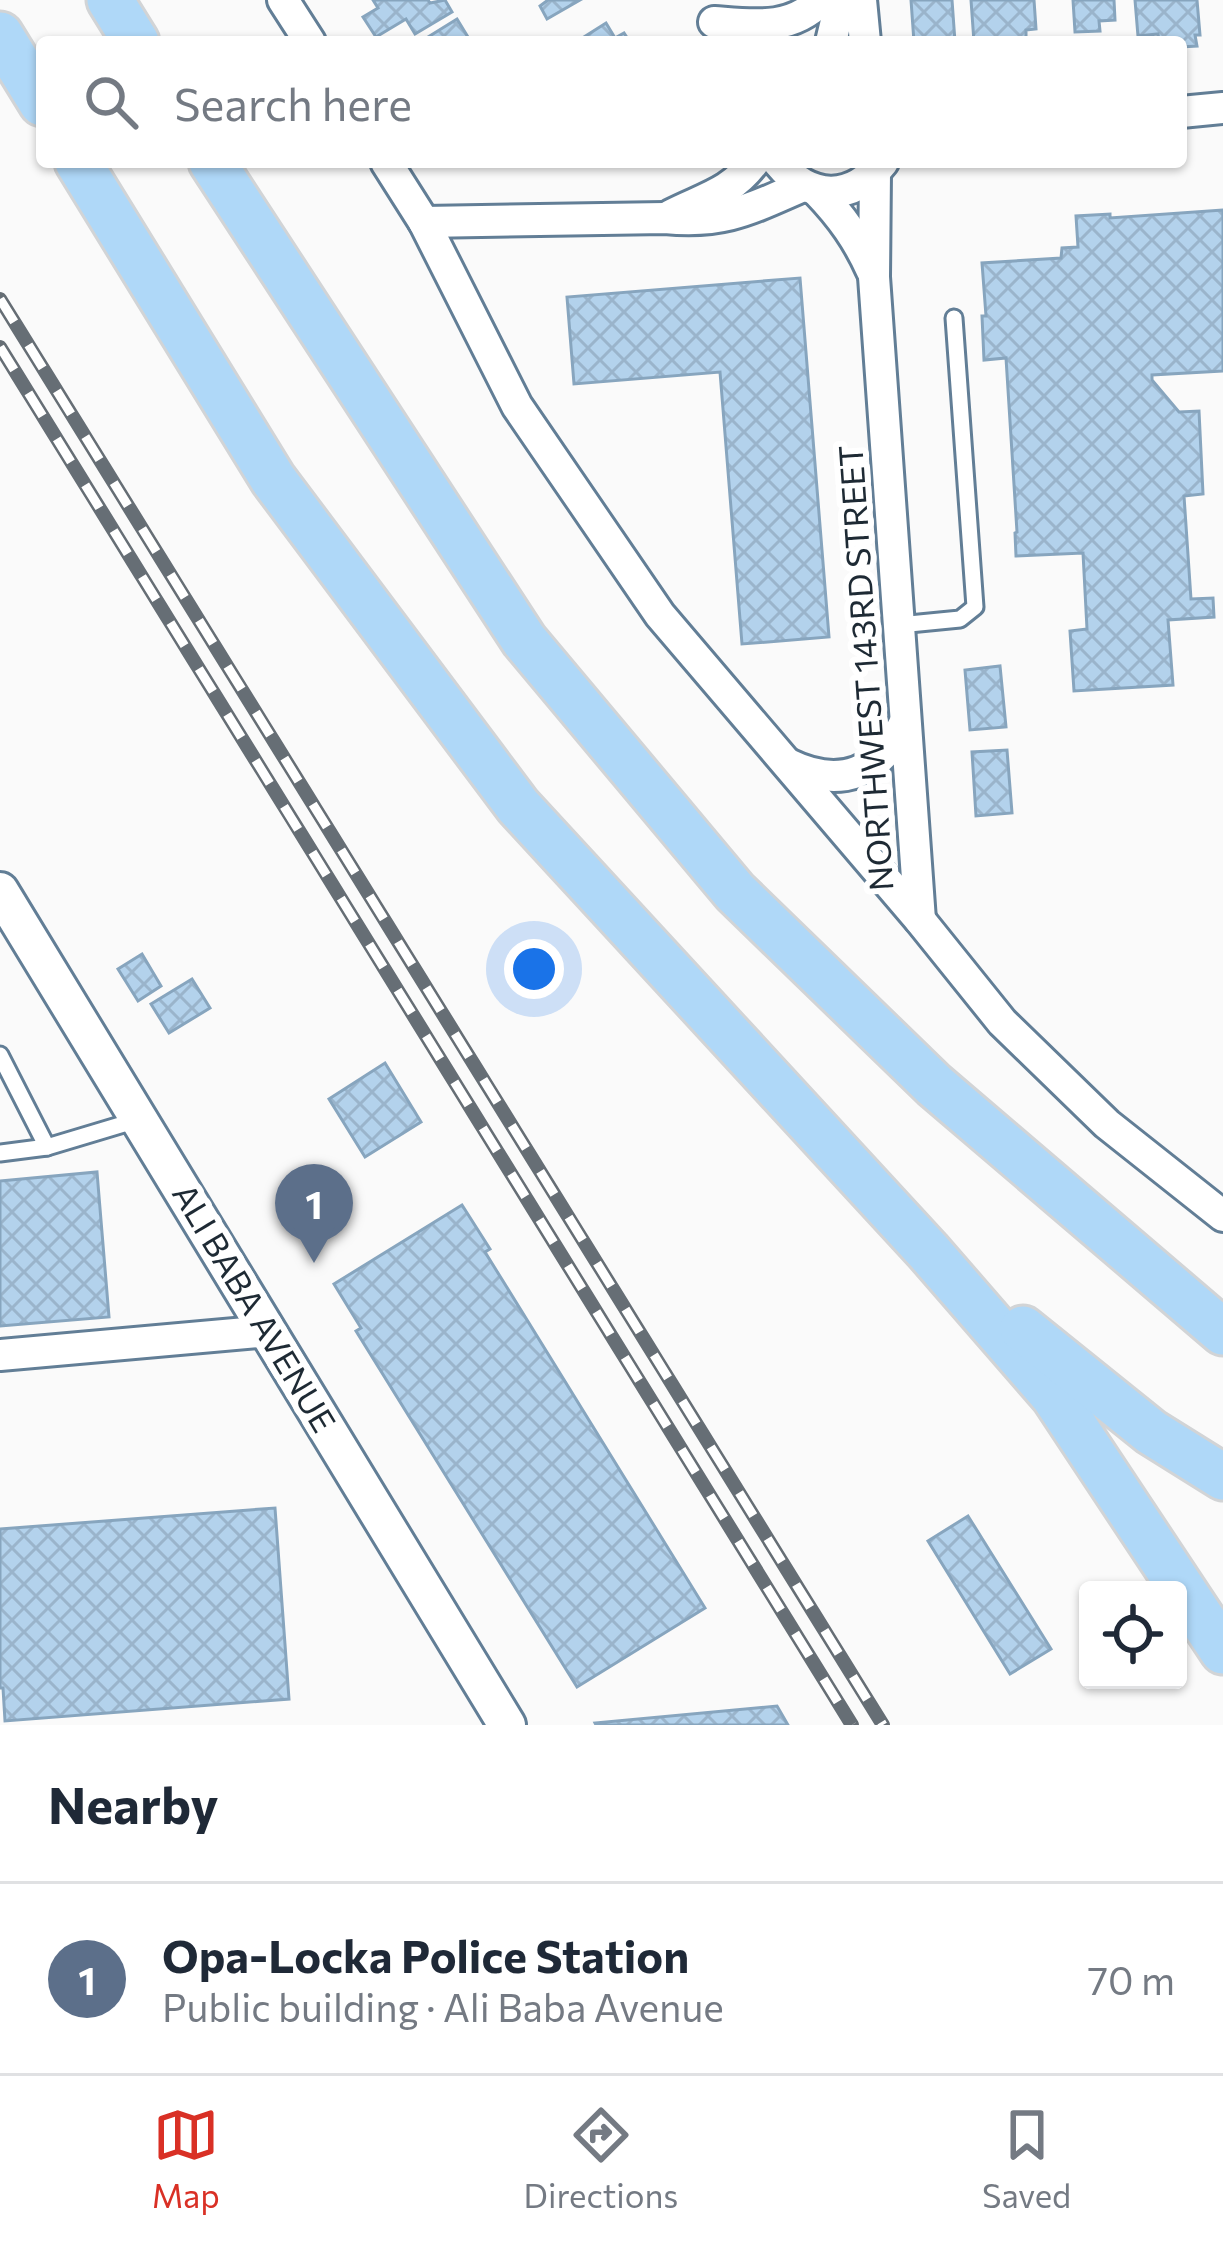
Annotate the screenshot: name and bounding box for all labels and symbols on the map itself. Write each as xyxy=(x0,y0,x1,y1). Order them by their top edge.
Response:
street label: NORTHWEST 143RD STREET xyxy=(828,444,901,892)
your location xyxy=(504,939,564,999)
pin: 1 xyxy=(275,1164,353,1263)
street label: ALI BABA AVENUE xyxy=(165,1176,346,1439)

